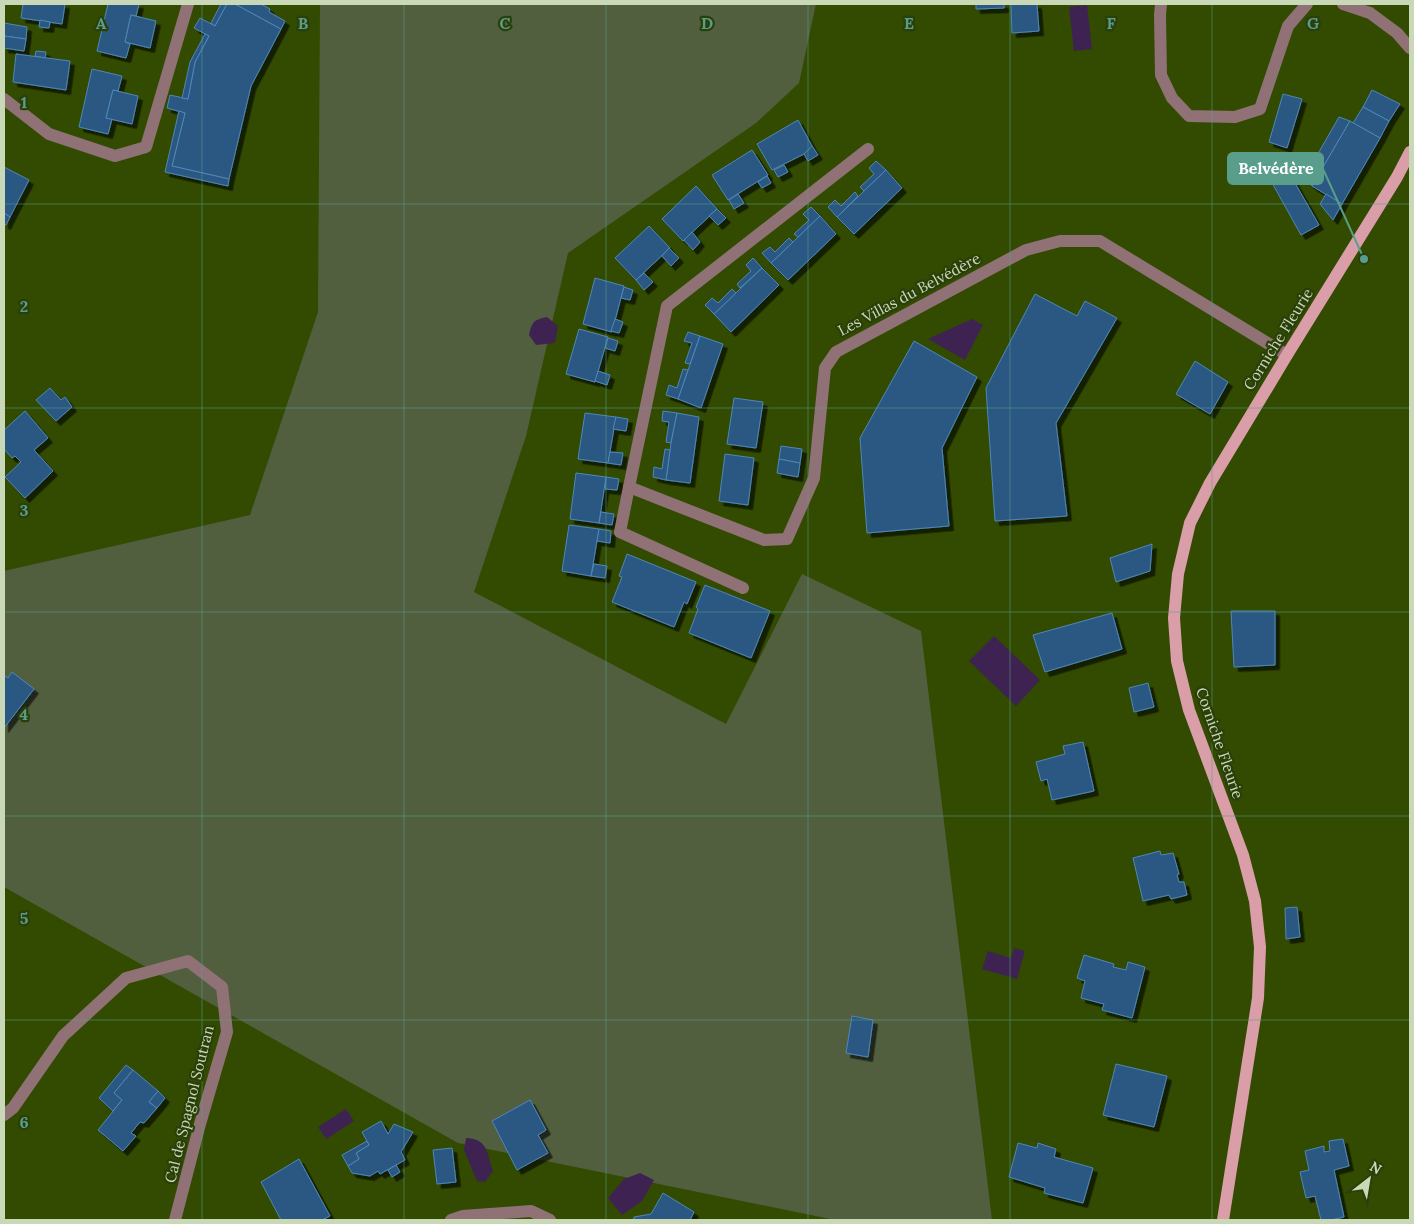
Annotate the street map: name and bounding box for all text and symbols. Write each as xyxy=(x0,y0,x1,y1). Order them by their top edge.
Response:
text: A xyxy=(96,13,107,33)
text: B xyxy=(298,13,309,33)
text: C xyxy=(499,13,511,33)
text: D xyxy=(701,13,713,33)
text: E xyxy=(904,13,914,33)
text: F xyxy=(1106,13,1116,33)
text: G xyxy=(1307,13,1319,33)
text: 1 xyxy=(21,92,27,112)
callout: Belvédère xyxy=(1228,153,1323,184)
text: Belvédère xyxy=(1238,158,1314,178)
street label: Les Villas du Belvédère xyxy=(834,248,984,340)
street label: Corniche Fleurie xyxy=(1239,285,1317,393)
text: 2 xyxy=(20,296,28,316)
text: 3 xyxy=(20,500,29,520)
street label: Corniche Fleurie xyxy=(1192,685,1248,801)
text: 4 xyxy=(20,704,29,724)
text: 5 xyxy=(20,908,29,928)
street label: Cal de Spagnol Soutran xyxy=(160,1023,218,1185)
text: 6 xyxy=(19,1112,29,1132)
north arrow xyxy=(1344,1154,1394,1204)
text: N xyxy=(1366,1157,1385,1178)

